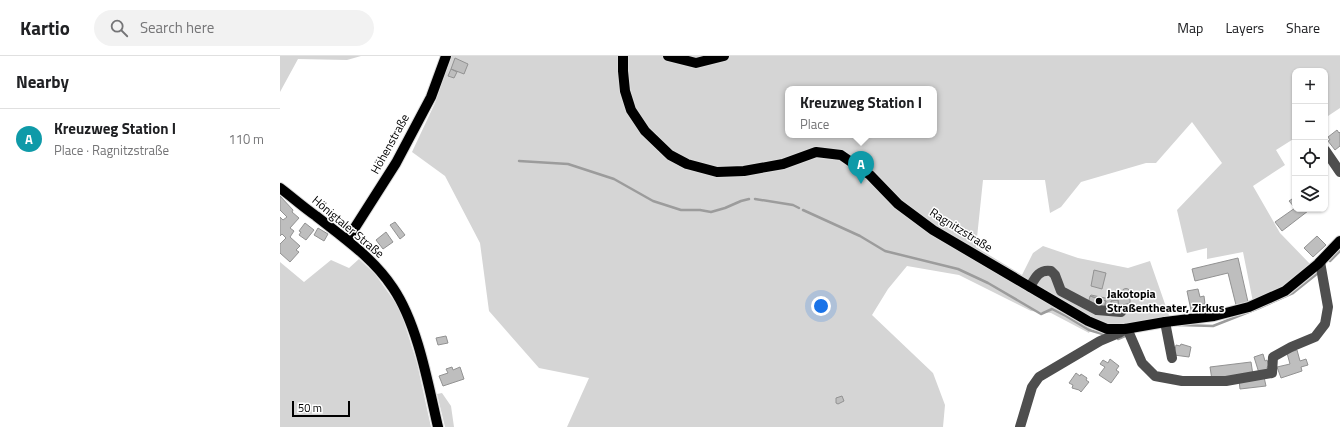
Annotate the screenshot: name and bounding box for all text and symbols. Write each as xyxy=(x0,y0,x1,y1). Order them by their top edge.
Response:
search box xyxy=(94,10,374,46)
text: Kartio xyxy=(20,13,70,42)
text: Search here xyxy=(140,16,214,39)
icon: search xyxy=(108,17,130,39)
text: Map xyxy=(1177,17,1203,38)
text: Layers xyxy=(1225,17,1264,38)
text: Share xyxy=(1286,17,1320,38)
map controls xyxy=(1292,68,1328,212)
button: + xyxy=(1292,68,1328,104)
text: Nearby xyxy=(16,69,69,95)
popup xyxy=(785,86,937,138)
text: Kreuzweg Station I xyxy=(800,91,922,114)
button: − xyxy=(1292,104,1328,140)
street label: Höhenstraße xyxy=(365,110,414,177)
text: Place xyxy=(800,114,829,134)
text: Kreuzweg Station I xyxy=(54,117,176,140)
text: A xyxy=(25,129,33,149)
text: 110 m xyxy=(228,129,264,149)
text: Place · Ragnitzstraße xyxy=(54,140,169,160)
button: locate xyxy=(1292,140,1328,176)
pin: A xyxy=(848,151,874,184)
button: layers xyxy=(1292,176,1328,212)
street label: Hönigtaler Straße xyxy=(308,191,389,263)
street label: Ragnitzstraße xyxy=(926,203,997,257)
place label: Jakotopia Straßentheater, Zirkus xyxy=(1107,284,1225,317)
your location xyxy=(811,296,831,316)
marker: Jakotopia Straßentheater, Zirkus xyxy=(1094,296,1104,306)
scale bar xyxy=(292,399,350,418)
text: 50 m xyxy=(298,400,322,416)

